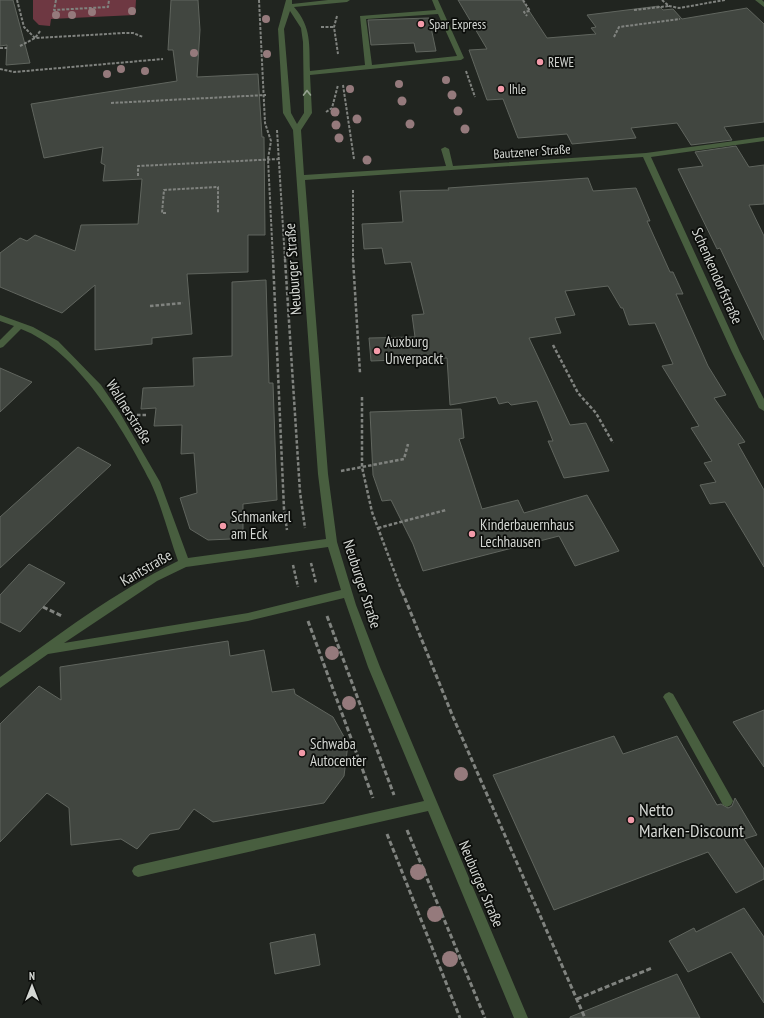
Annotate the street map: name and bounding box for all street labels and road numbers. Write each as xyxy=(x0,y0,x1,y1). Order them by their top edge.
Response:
street label: Bautzener Straße xyxy=(493,140,571,163)
street label: Neuburger Straße xyxy=(280,222,305,316)
street label: Schenkendorfstraße xyxy=(688,225,747,327)
street label: Wallnerstraße xyxy=(102,376,157,447)
street label: Neuburger Straße xyxy=(339,537,386,631)
street label: Kantstraße xyxy=(116,545,175,590)
street label: Neuburger Straße xyxy=(455,838,508,930)

